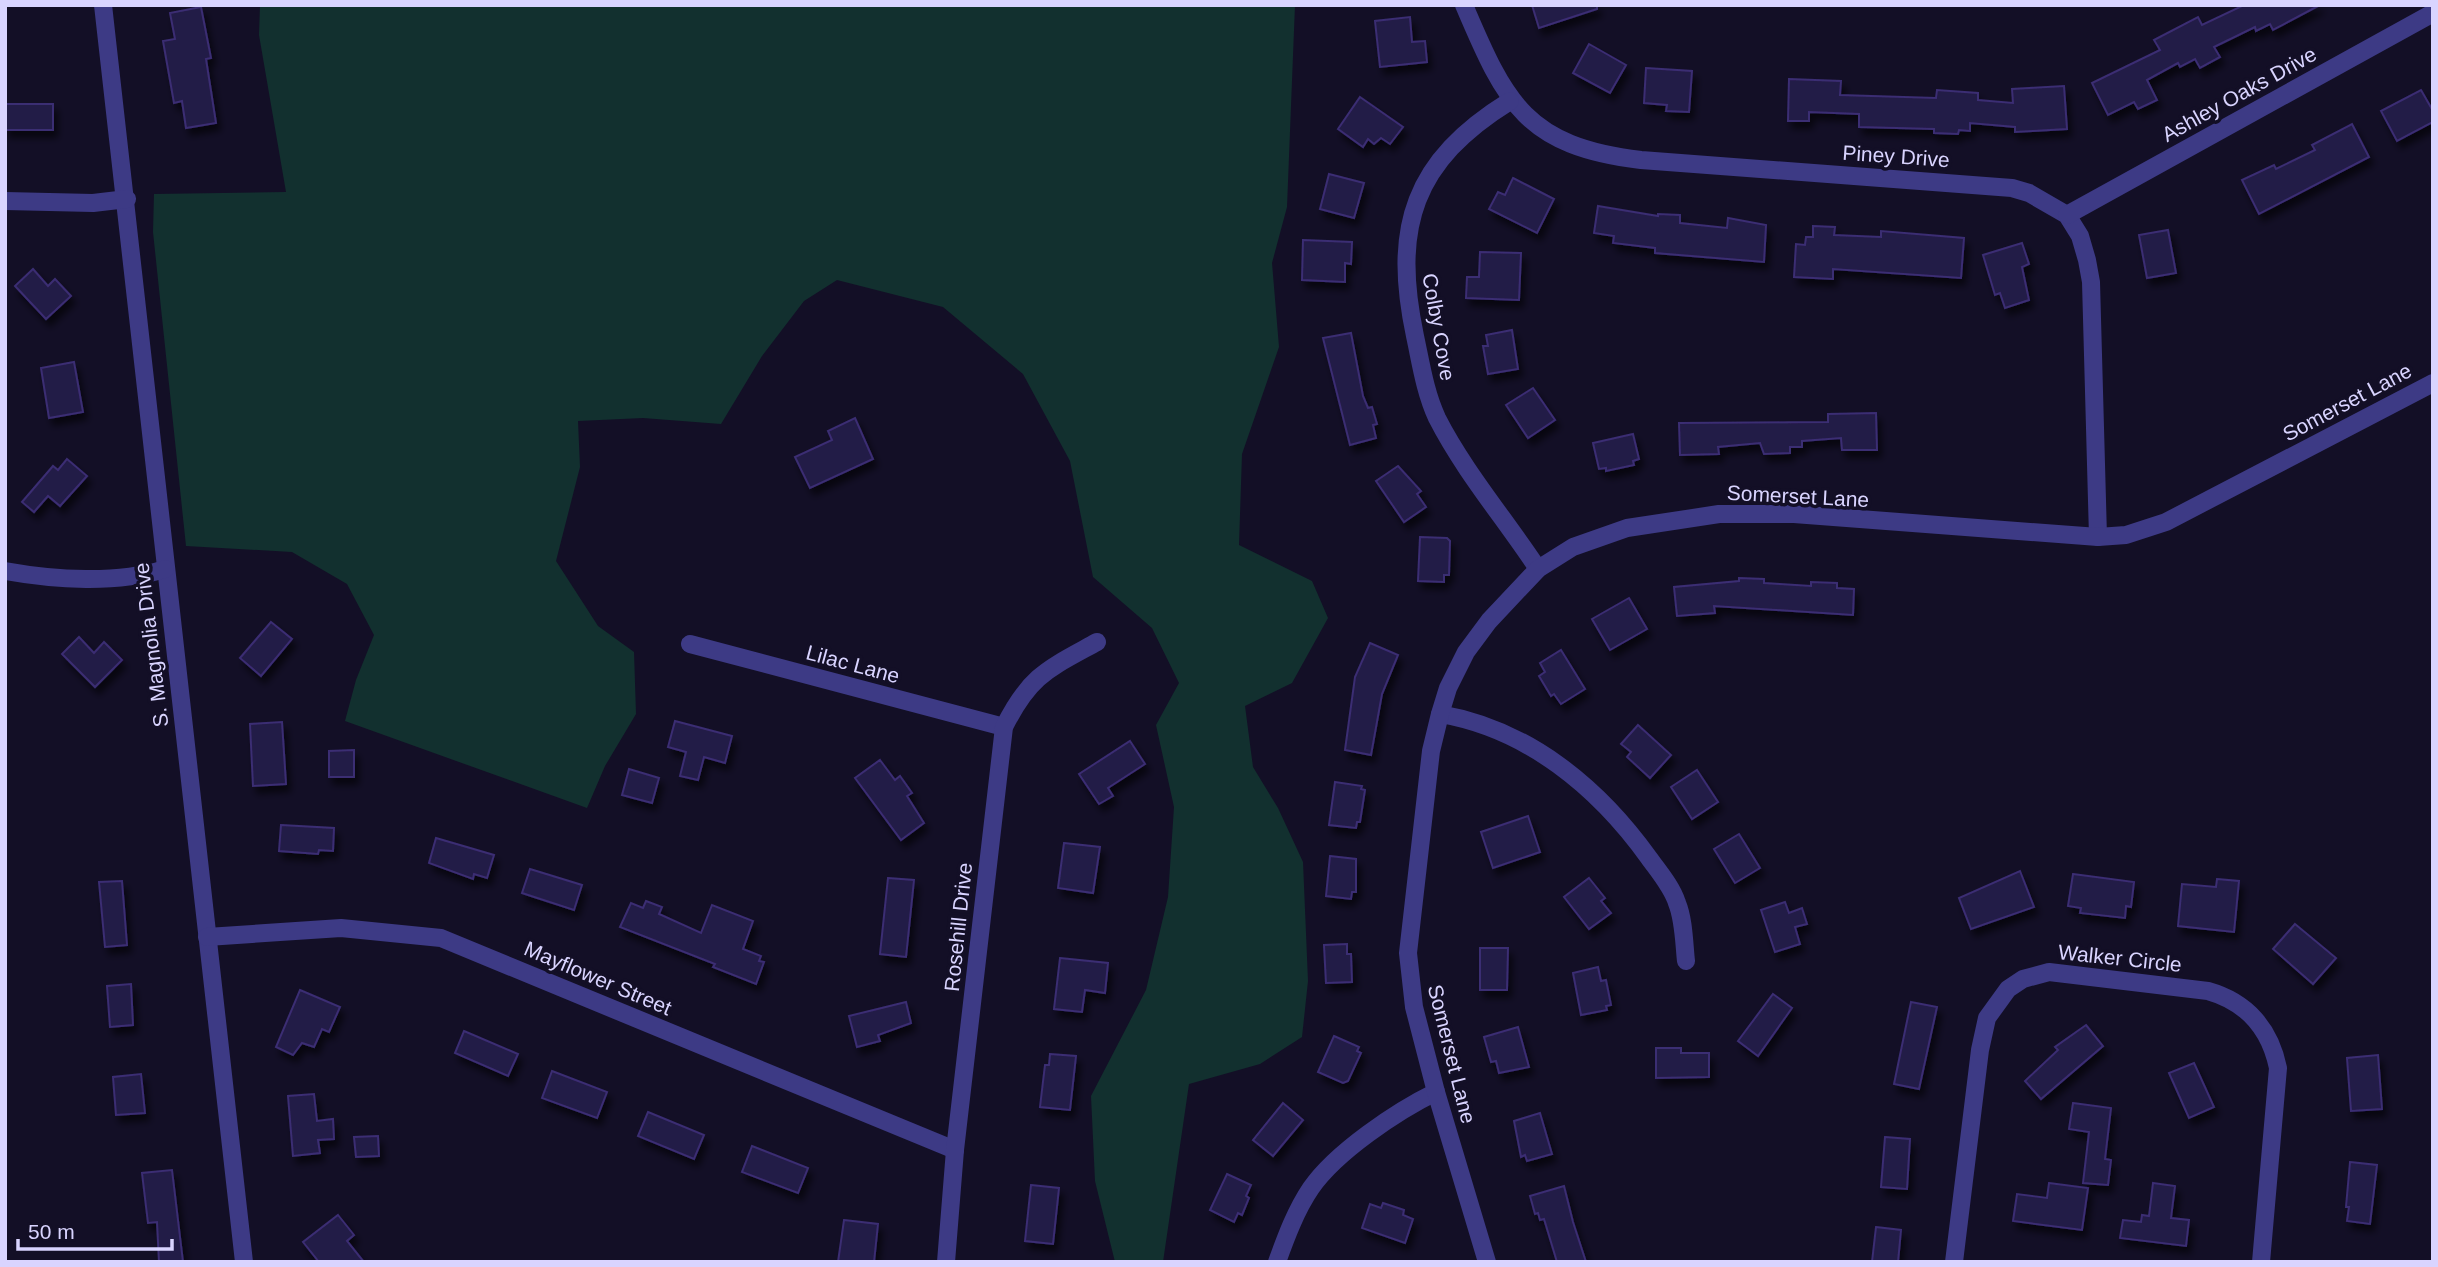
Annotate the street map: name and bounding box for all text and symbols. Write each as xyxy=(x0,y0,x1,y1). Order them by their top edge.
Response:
street label: Ashley Oaks Drive xyxy=(2158,42,2320,146)
street label: Piney Drive xyxy=(1842,141,1950,171)
street label: Colby Cove xyxy=(1418,272,1460,382)
street label: Somerset Lane xyxy=(2279,358,2415,446)
street label: Somerset Lane xyxy=(1726,481,1870,511)
street label: S. Magnolia Drive xyxy=(129,561,173,729)
street label: Lilac Lane xyxy=(804,641,902,687)
street label: Rosehill Drive xyxy=(940,861,976,993)
street label: Mayflower Street xyxy=(521,937,675,1019)
street label: Walker Circle xyxy=(2057,940,2183,976)
street label: Somerset Lane xyxy=(1424,982,1480,1126)
scale bar xyxy=(18,1208,172,1252)
text: 50 m xyxy=(28,1220,75,1243)

